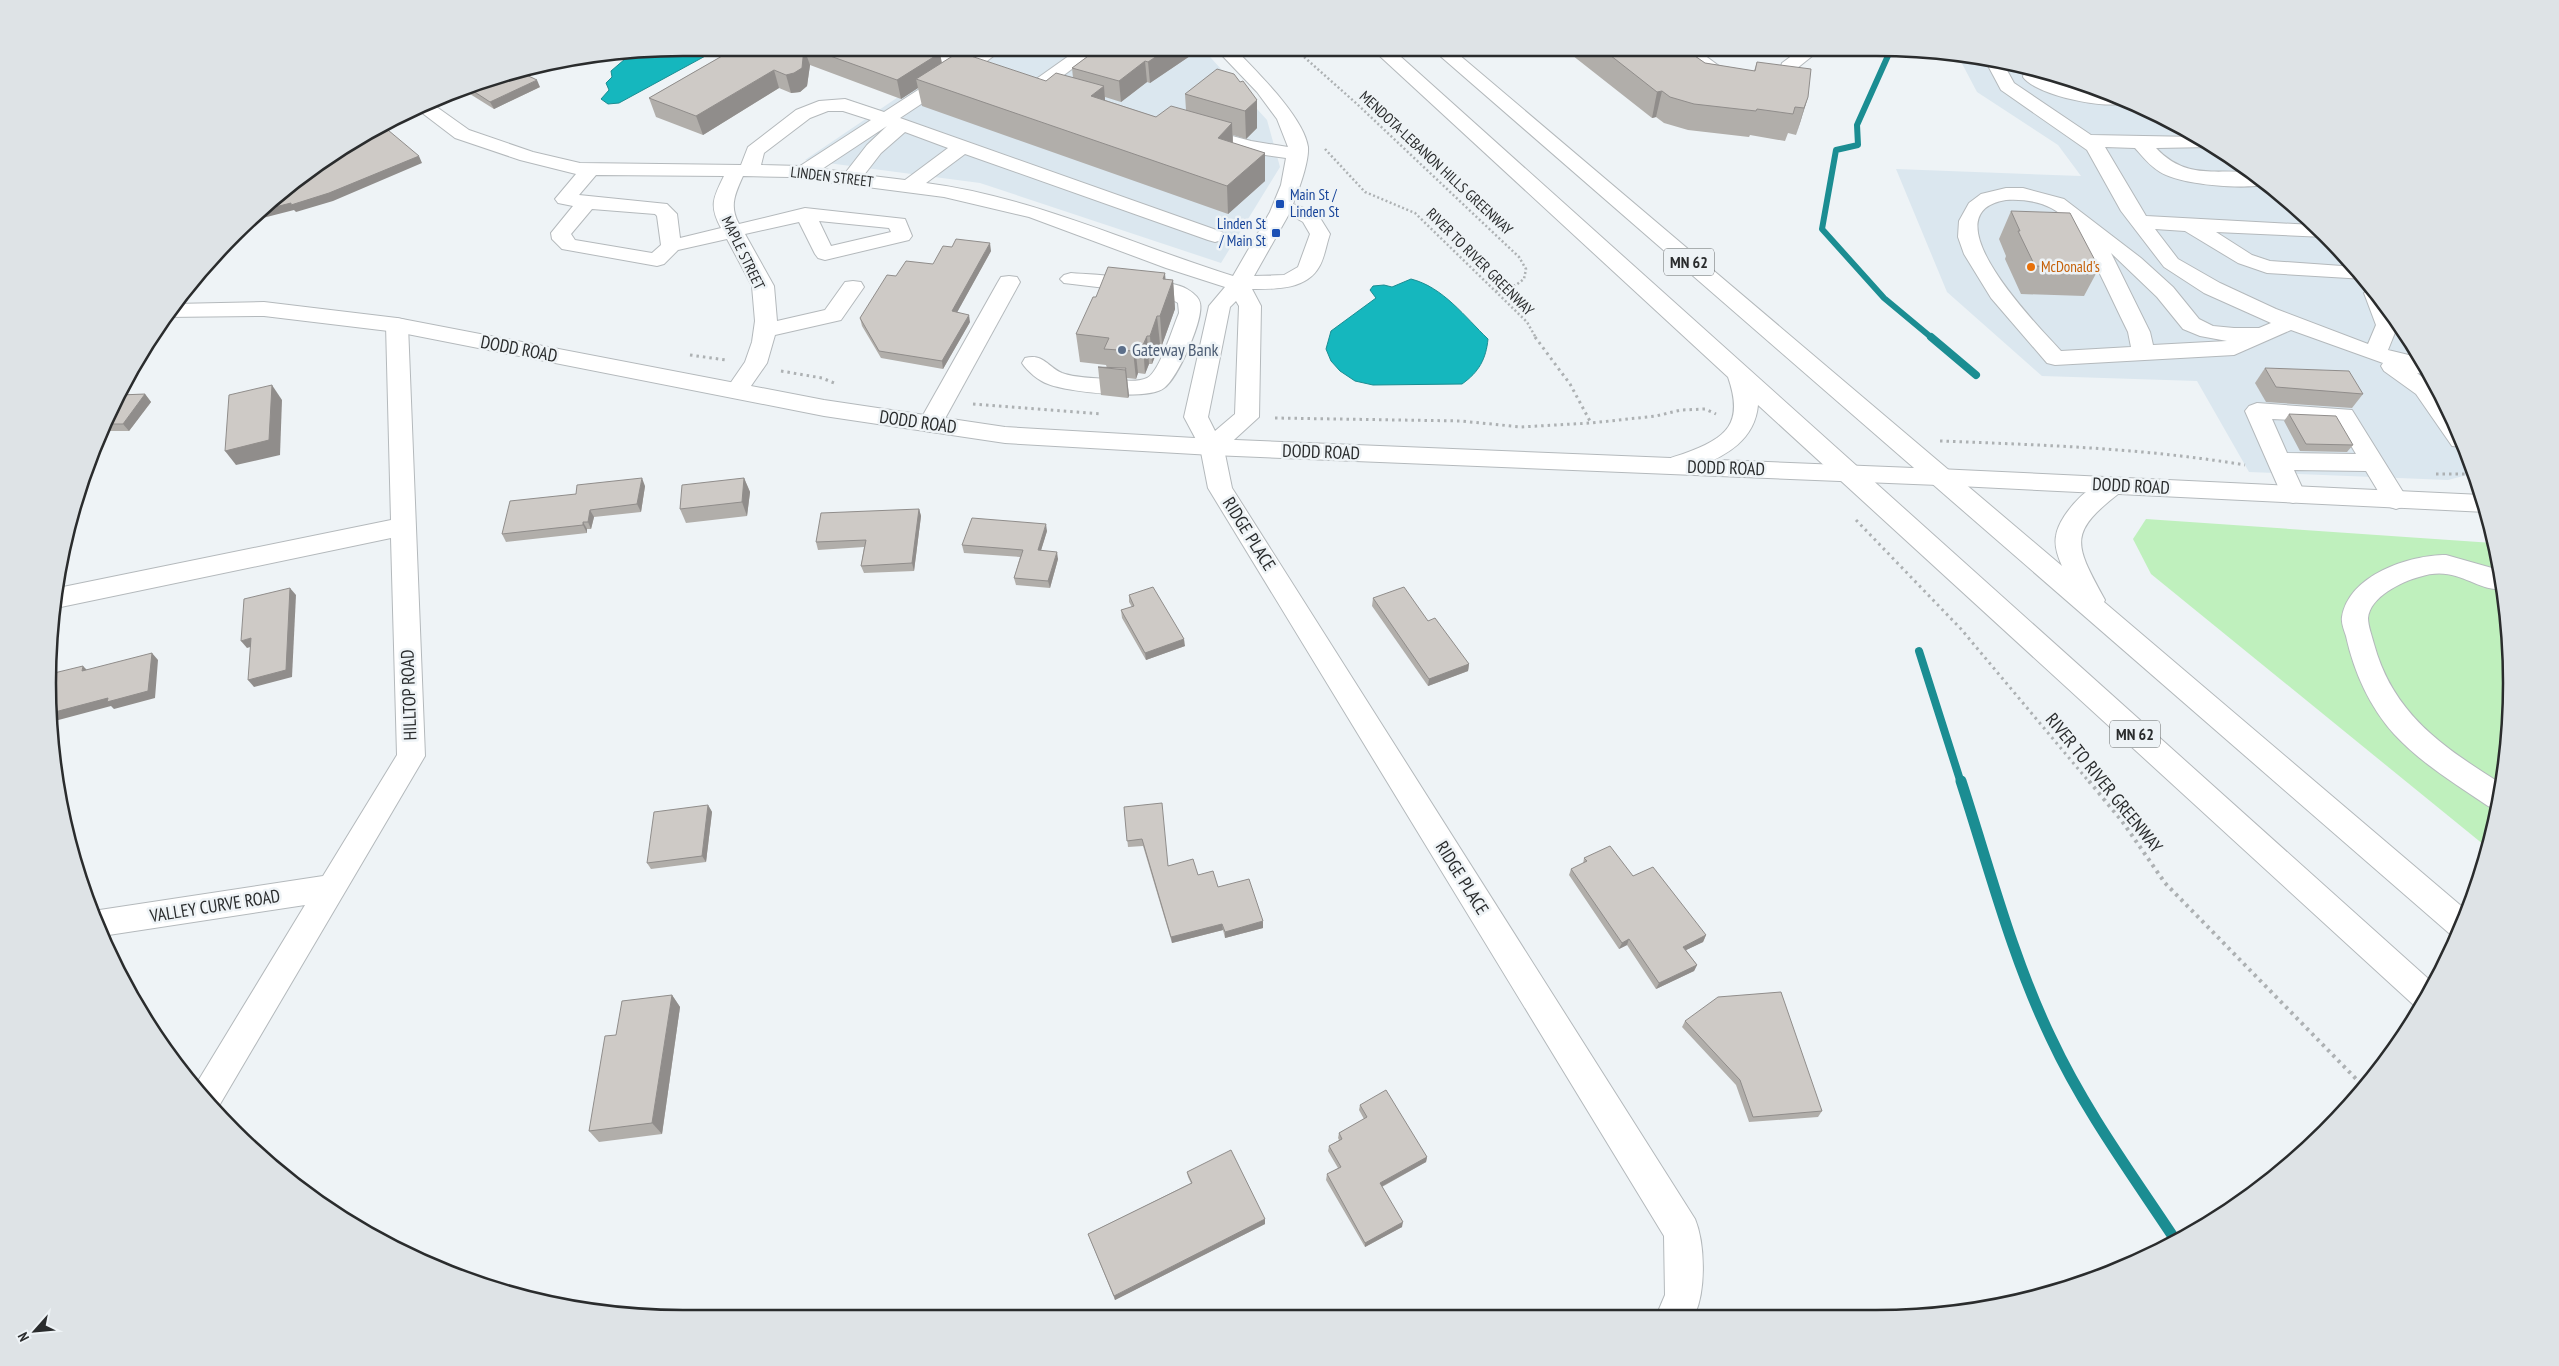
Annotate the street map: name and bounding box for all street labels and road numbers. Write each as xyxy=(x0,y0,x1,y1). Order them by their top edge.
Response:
street label: MENDOTA-LEBANON HILLS GREENWAY xyxy=(1356,87,1517,239)
street label: LINDEN STREET xyxy=(790,162,875,191)
street label: RIVER TO RIVER GREENWAY xyxy=(1423,204,1538,320)
street label: MAPLE STREET xyxy=(718,213,769,293)
road number: MN 62 xyxy=(1664,248,1714,276)
street label: DODD ROAD xyxy=(479,330,559,367)
street label: DODD ROAD xyxy=(878,405,958,438)
street label: DODD ROAD xyxy=(1282,439,1360,464)
street label: DODD ROAD xyxy=(1687,455,1765,480)
street label: DODD ROAD xyxy=(2092,472,2170,499)
street label: RIDGE PLACE xyxy=(1218,493,1281,575)
street label: HILLTOP ROAD xyxy=(395,649,422,741)
street label: RIVER TO RIVER GREENWAY xyxy=(2041,708,2168,858)
road number: MN 62 xyxy=(2110,721,2160,748)
street label: RIDGE PLACE xyxy=(1431,837,1494,919)
street label: VALLEY CURVE ROAD xyxy=(147,884,282,927)

